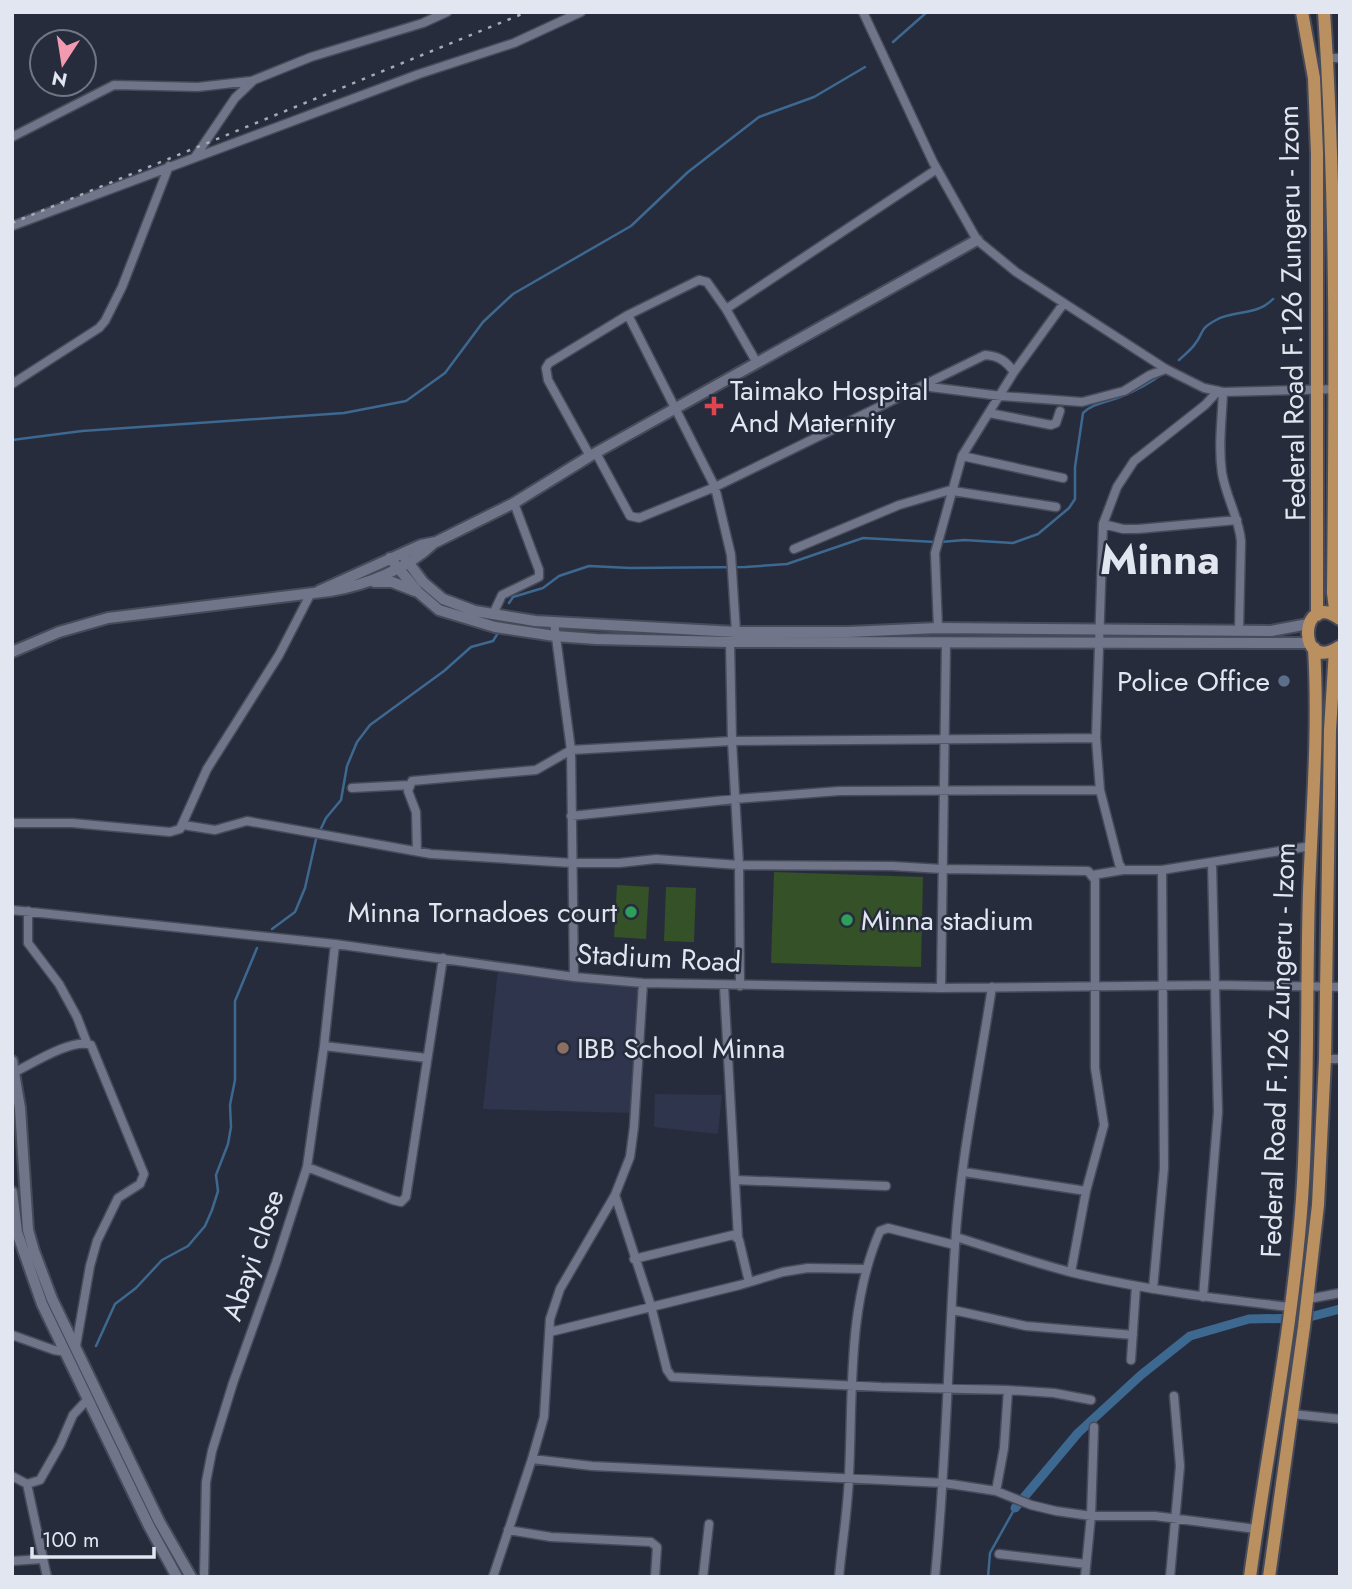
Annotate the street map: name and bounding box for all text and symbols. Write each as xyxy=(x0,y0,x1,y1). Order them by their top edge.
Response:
north arrow xyxy=(28,28,98,98)
text: N xyxy=(49,64,70,94)
street label: Federal Road F.126 Zungeru - Izom xyxy=(1268,105,1316,521)
place label: Taimako Hospital And Maternity xyxy=(730,370,928,443)
marker: Taimako Hospital And Maternity xyxy=(704,396,724,416)
district label: Minna xyxy=(1100,529,1220,590)
place label: Police Office xyxy=(1117,661,1270,702)
marker: Police Office xyxy=(1276,673,1292,689)
street label: Federal Road F.126 Zungeru - Izom xyxy=(1250,842,1306,1258)
place label: Minna Tornadoes court xyxy=(347,892,617,933)
place label: Minna stadium xyxy=(861,900,1033,941)
marker: Minna Tornadoes court xyxy=(623,904,639,920)
marker: Minna stadium xyxy=(839,912,855,928)
street label: Stadium Road xyxy=(576,933,742,983)
place label: IBB School Minna xyxy=(577,1028,785,1069)
marker: IBB School Minna xyxy=(555,1040,571,1056)
street label: Abayi close xyxy=(211,1184,295,1326)
scale bar xyxy=(32,1516,154,1560)
text: 100 m xyxy=(42,1525,99,1555)

